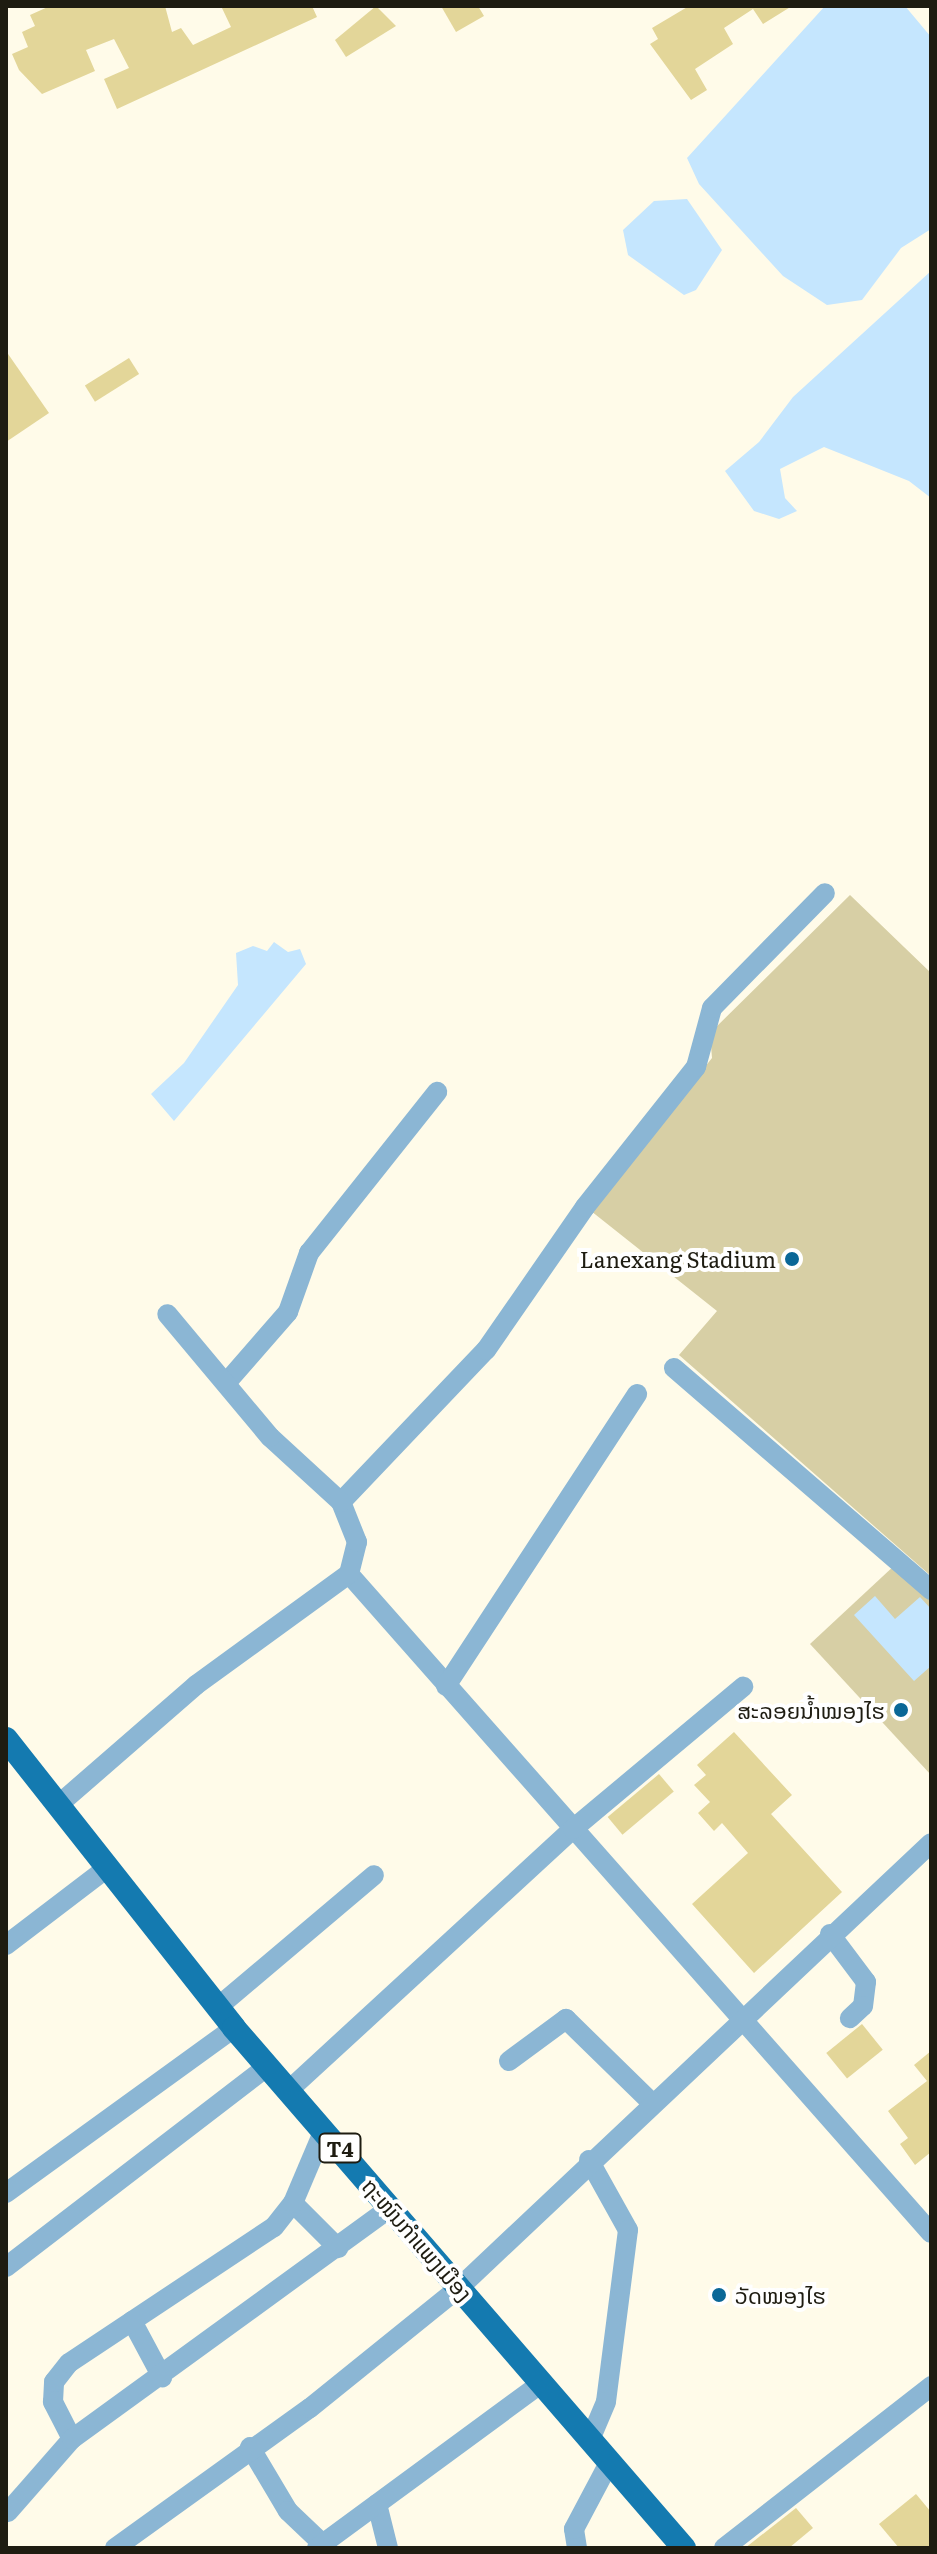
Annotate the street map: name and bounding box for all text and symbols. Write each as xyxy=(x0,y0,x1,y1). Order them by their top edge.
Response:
place label: Lanexang Stadium xyxy=(580,1246,776,1272)
marker: Lanexang Stadium xyxy=(783,1250,801,1268)
place label: ສະລອຍນ້ຳໝອງໄຮ xyxy=(737,1697,885,1723)
marker: ສະລອຍນ້ຳໝອງໄຮ xyxy=(892,1701,910,1719)
road number: T4 xyxy=(318,2132,362,2164)
street label: ຖະໜົນກຳແພງເມືອງ xyxy=(357,2172,479,2306)
place label: ວັດໝອງໄຮ xyxy=(735,2282,826,2308)
marker: ວັດໝອງໄຮ xyxy=(710,2286,728,2304)

